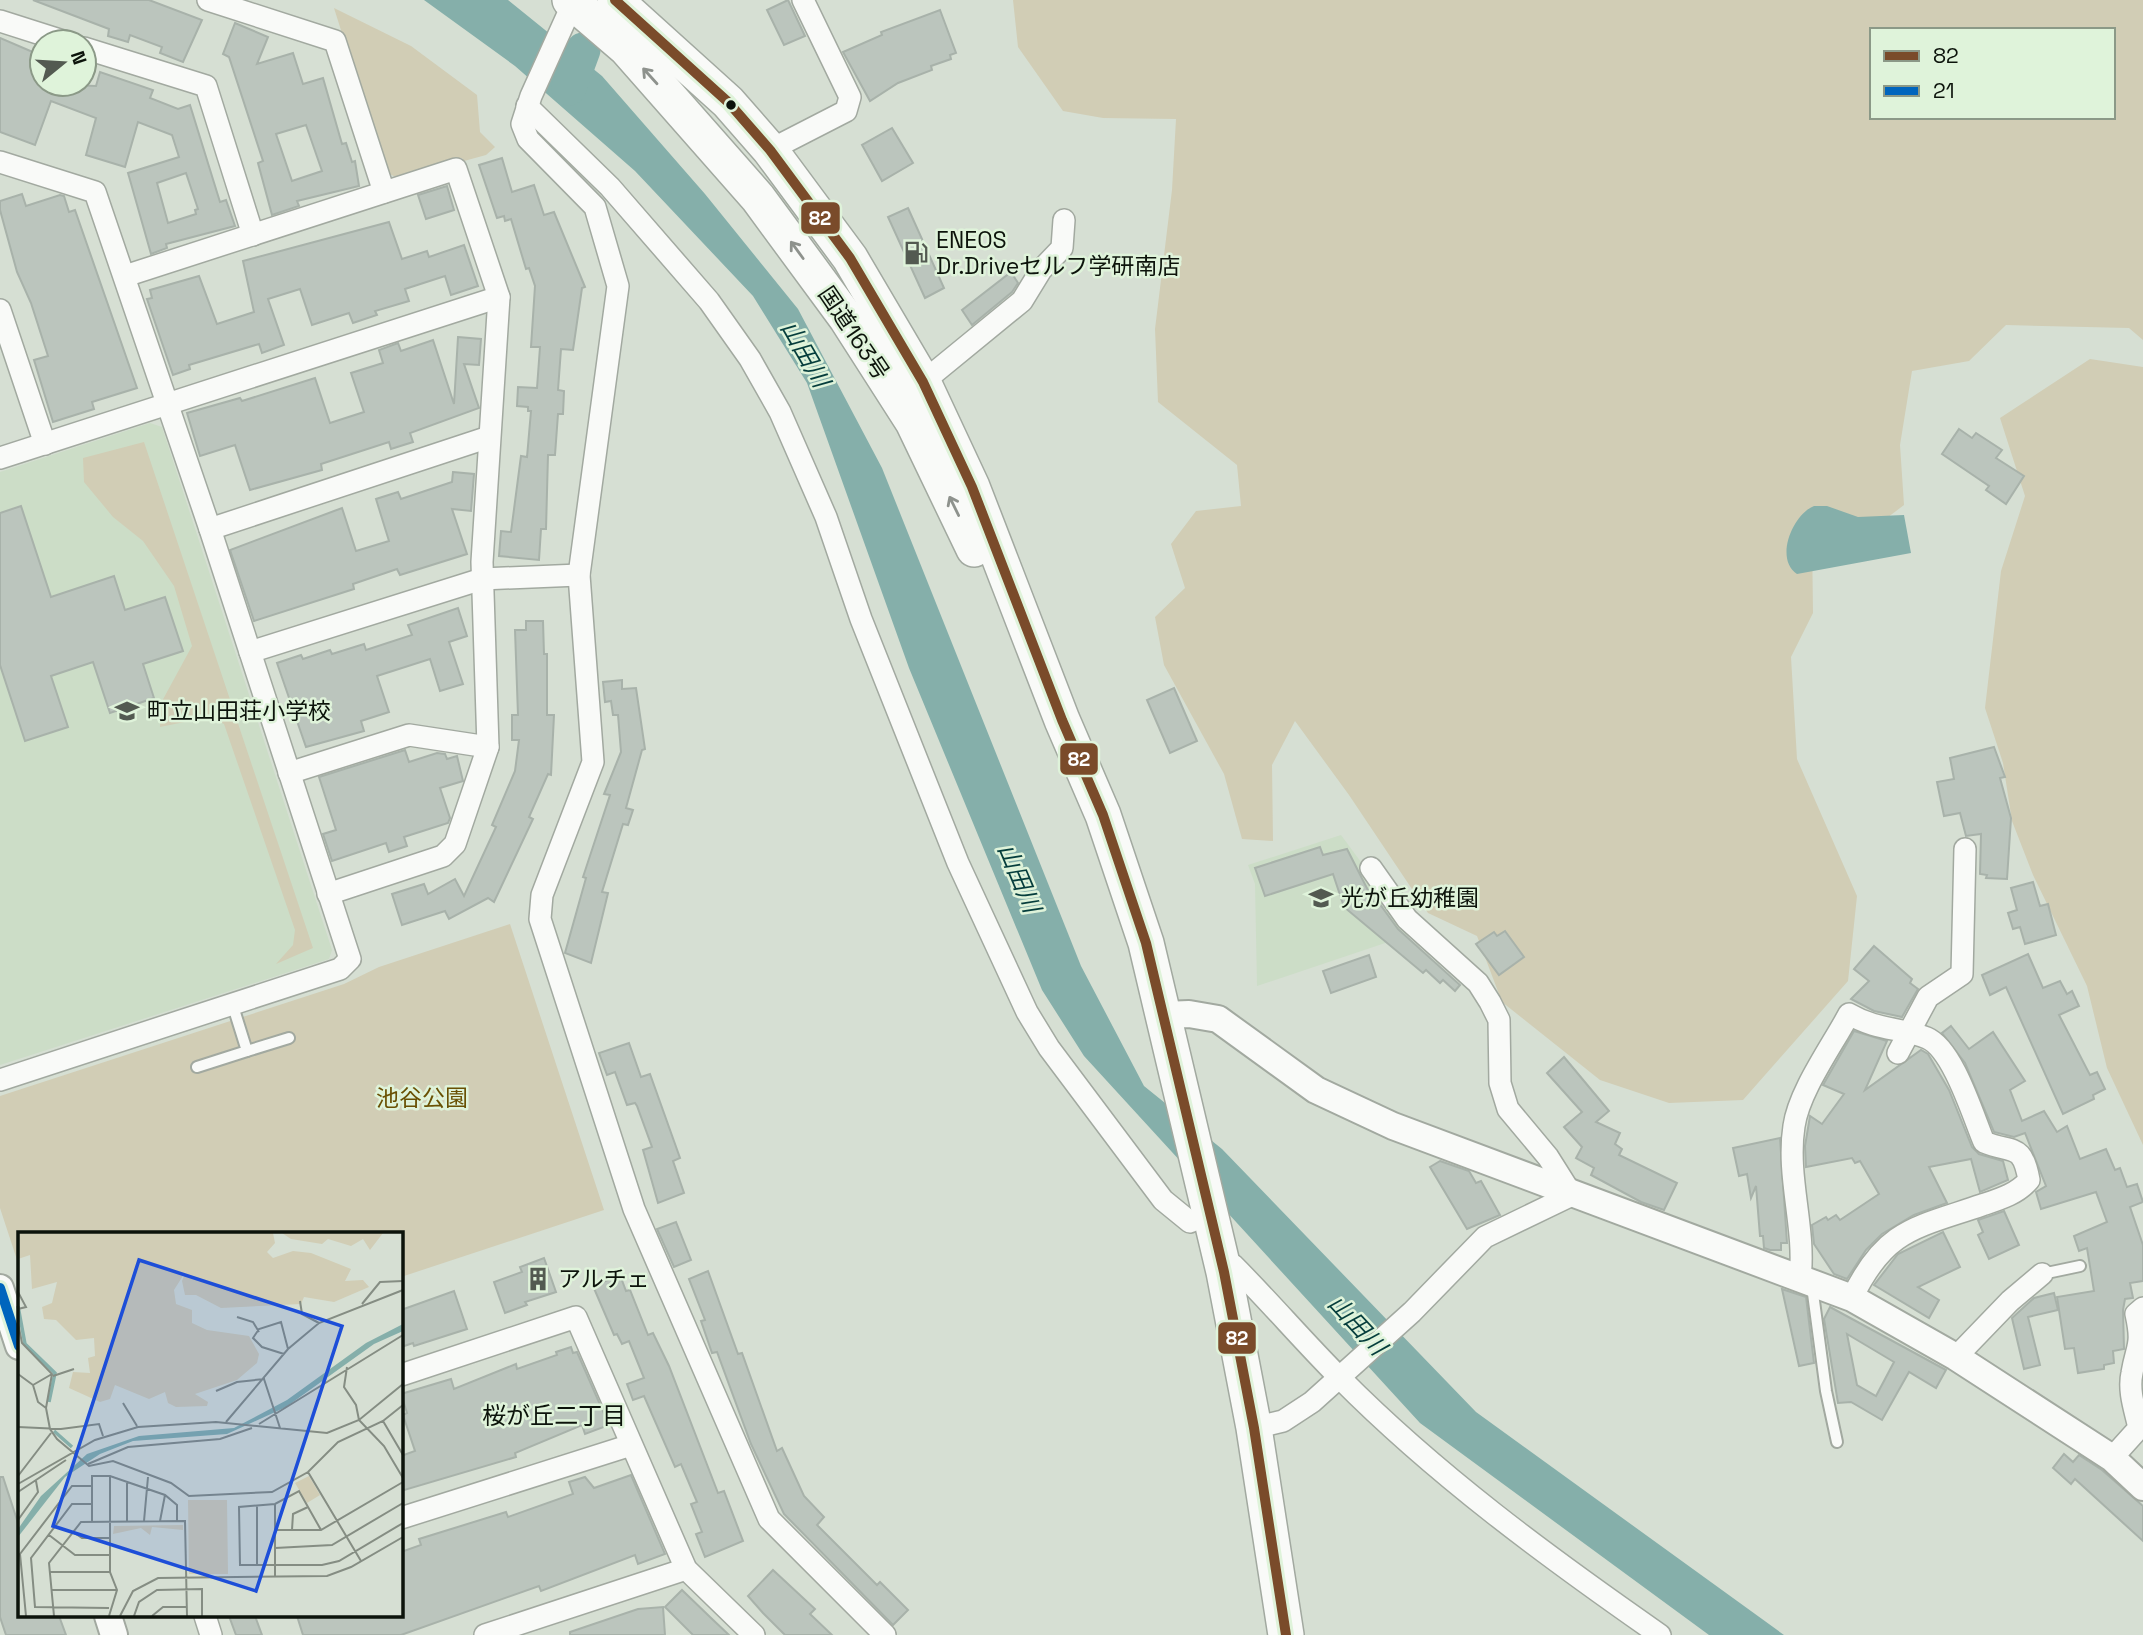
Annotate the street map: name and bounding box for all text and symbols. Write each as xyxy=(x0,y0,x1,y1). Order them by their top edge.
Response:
north arrow xyxy=(28,28,98,98)
legend xyxy=(1870,28,2115,119)
text: 82 xyxy=(1933,42,1959,69)
text: N xyxy=(65,48,93,68)
one-way arrow xyxy=(642,67,658,85)
text: 21 xyxy=(1933,77,1954,104)
unlabelled marker xyxy=(724,98,738,112)
line badge: 82 xyxy=(800,201,841,235)
text: 82 xyxy=(809,206,831,231)
place label: ENEOS Dr.Driveセルフ学研南店 xyxy=(936,225,1180,281)
fuel station icon: ENEOS Dr.Driveセルフ学研南店 xyxy=(902,239,930,267)
one-way arrow xyxy=(789,241,804,260)
street label: 国道163号 xyxy=(812,280,896,386)
water label: 山田川 xyxy=(774,315,838,395)
one-way arrow xyxy=(946,496,960,517)
place label: 町立山田荘小学校 xyxy=(147,696,331,726)
school or university icon: 町立山田荘小学校 xyxy=(113,697,141,725)
line badge: 82 xyxy=(1059,742,1099,776)
text: 82 xyxy=(1068,747,1090,772)
water label: 山田川 xyxy=(991,839,1049,920)
place label: 光が丘幼稚園 xyxy=(1341,883,1479,913)
school or university icon: 光が丘幼稚園 xyxy=(1307,884,1335,912)
park label: 池谷公園 xyxy=(376,1083,468,1113)
inset map xyxy=(18,1232,402,1618)
place label: アルチェ xyxy=(558,1264,650,1294)
building icon: アルチェ xyxy=(524,1265,552,1293)
water label: 山田川 xyxy=(1321,1288,1395,1364)
line badge: 82 xyxy=(1217,1321,1257,1355)
text: 82 xyxy=(1226,1326,1248,1351)
district label: 桜が丘二丁目 xyxy=(482,1400,626,1431)

